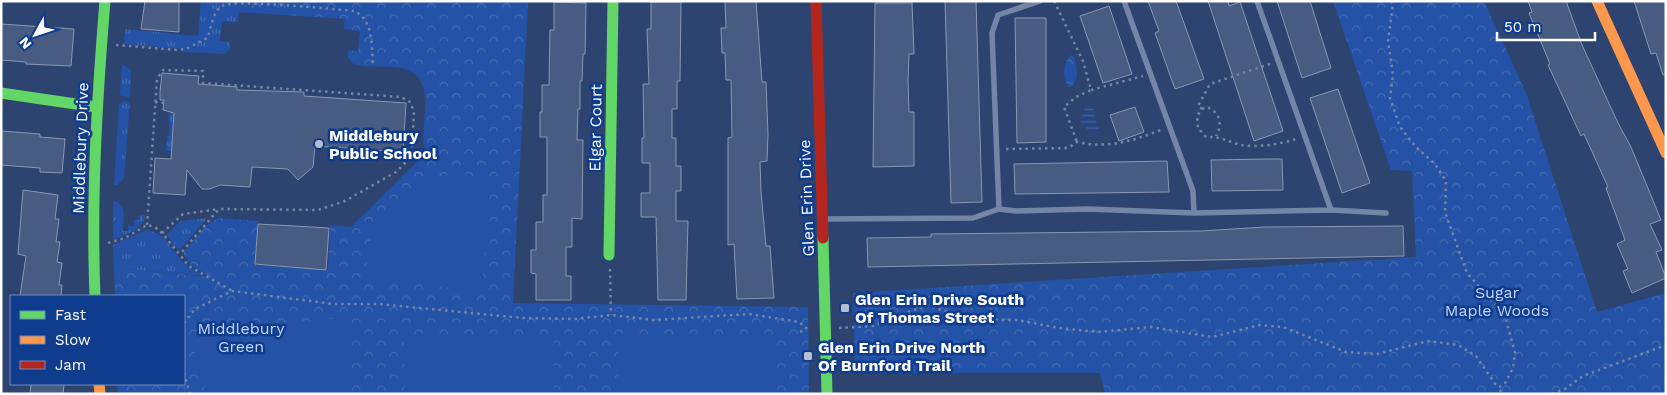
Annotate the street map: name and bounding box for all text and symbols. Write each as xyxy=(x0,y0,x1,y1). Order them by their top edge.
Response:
north arrow xyxy=(10,10,60,60)
scale bar xyxy=(1497,10,1594,42)
text: 50 m xyxy=(1504,18,1541,36)
text: N xyxy=(16,34,35,52)
street label: Middlebury Drive xyxy=(69,82,92,214)
street label: Elgar Court xyxy=(585,84,606,172)
place label: Middlebury Public School xyxy=(329,126,438,163)
marker: Middlebury Public School xyxy=(313,138,325,150)
street label: Glen Erin Drive xyxy=(795,139,818,257)
park label: Sugar Maple Woods xyxy=(1445,283,1549,320)
place label: Glen Erin Drive South Of Thomas Street xyxy=(855,290,1024,327)
legend xyxy=(10,295,185,385)
marker: Glen Erin Drive South Of Thomas Street xyxy=(839,302,851,314)
text: Fast xyxy=(55,306,87,324)
park label: Middlebury Green xyxy=(198,319,285,356)
text: Slow xyxy=(55,331,91,349)
place label: Glen Erin Drive North Of Burnford Trail xyxy=(818,338,986,375)
marker: Glen Erin Drive North Of Burnford Trail xyxy=(802,350,814,362)
text: Jam xyxy=(55,356,86,374)

